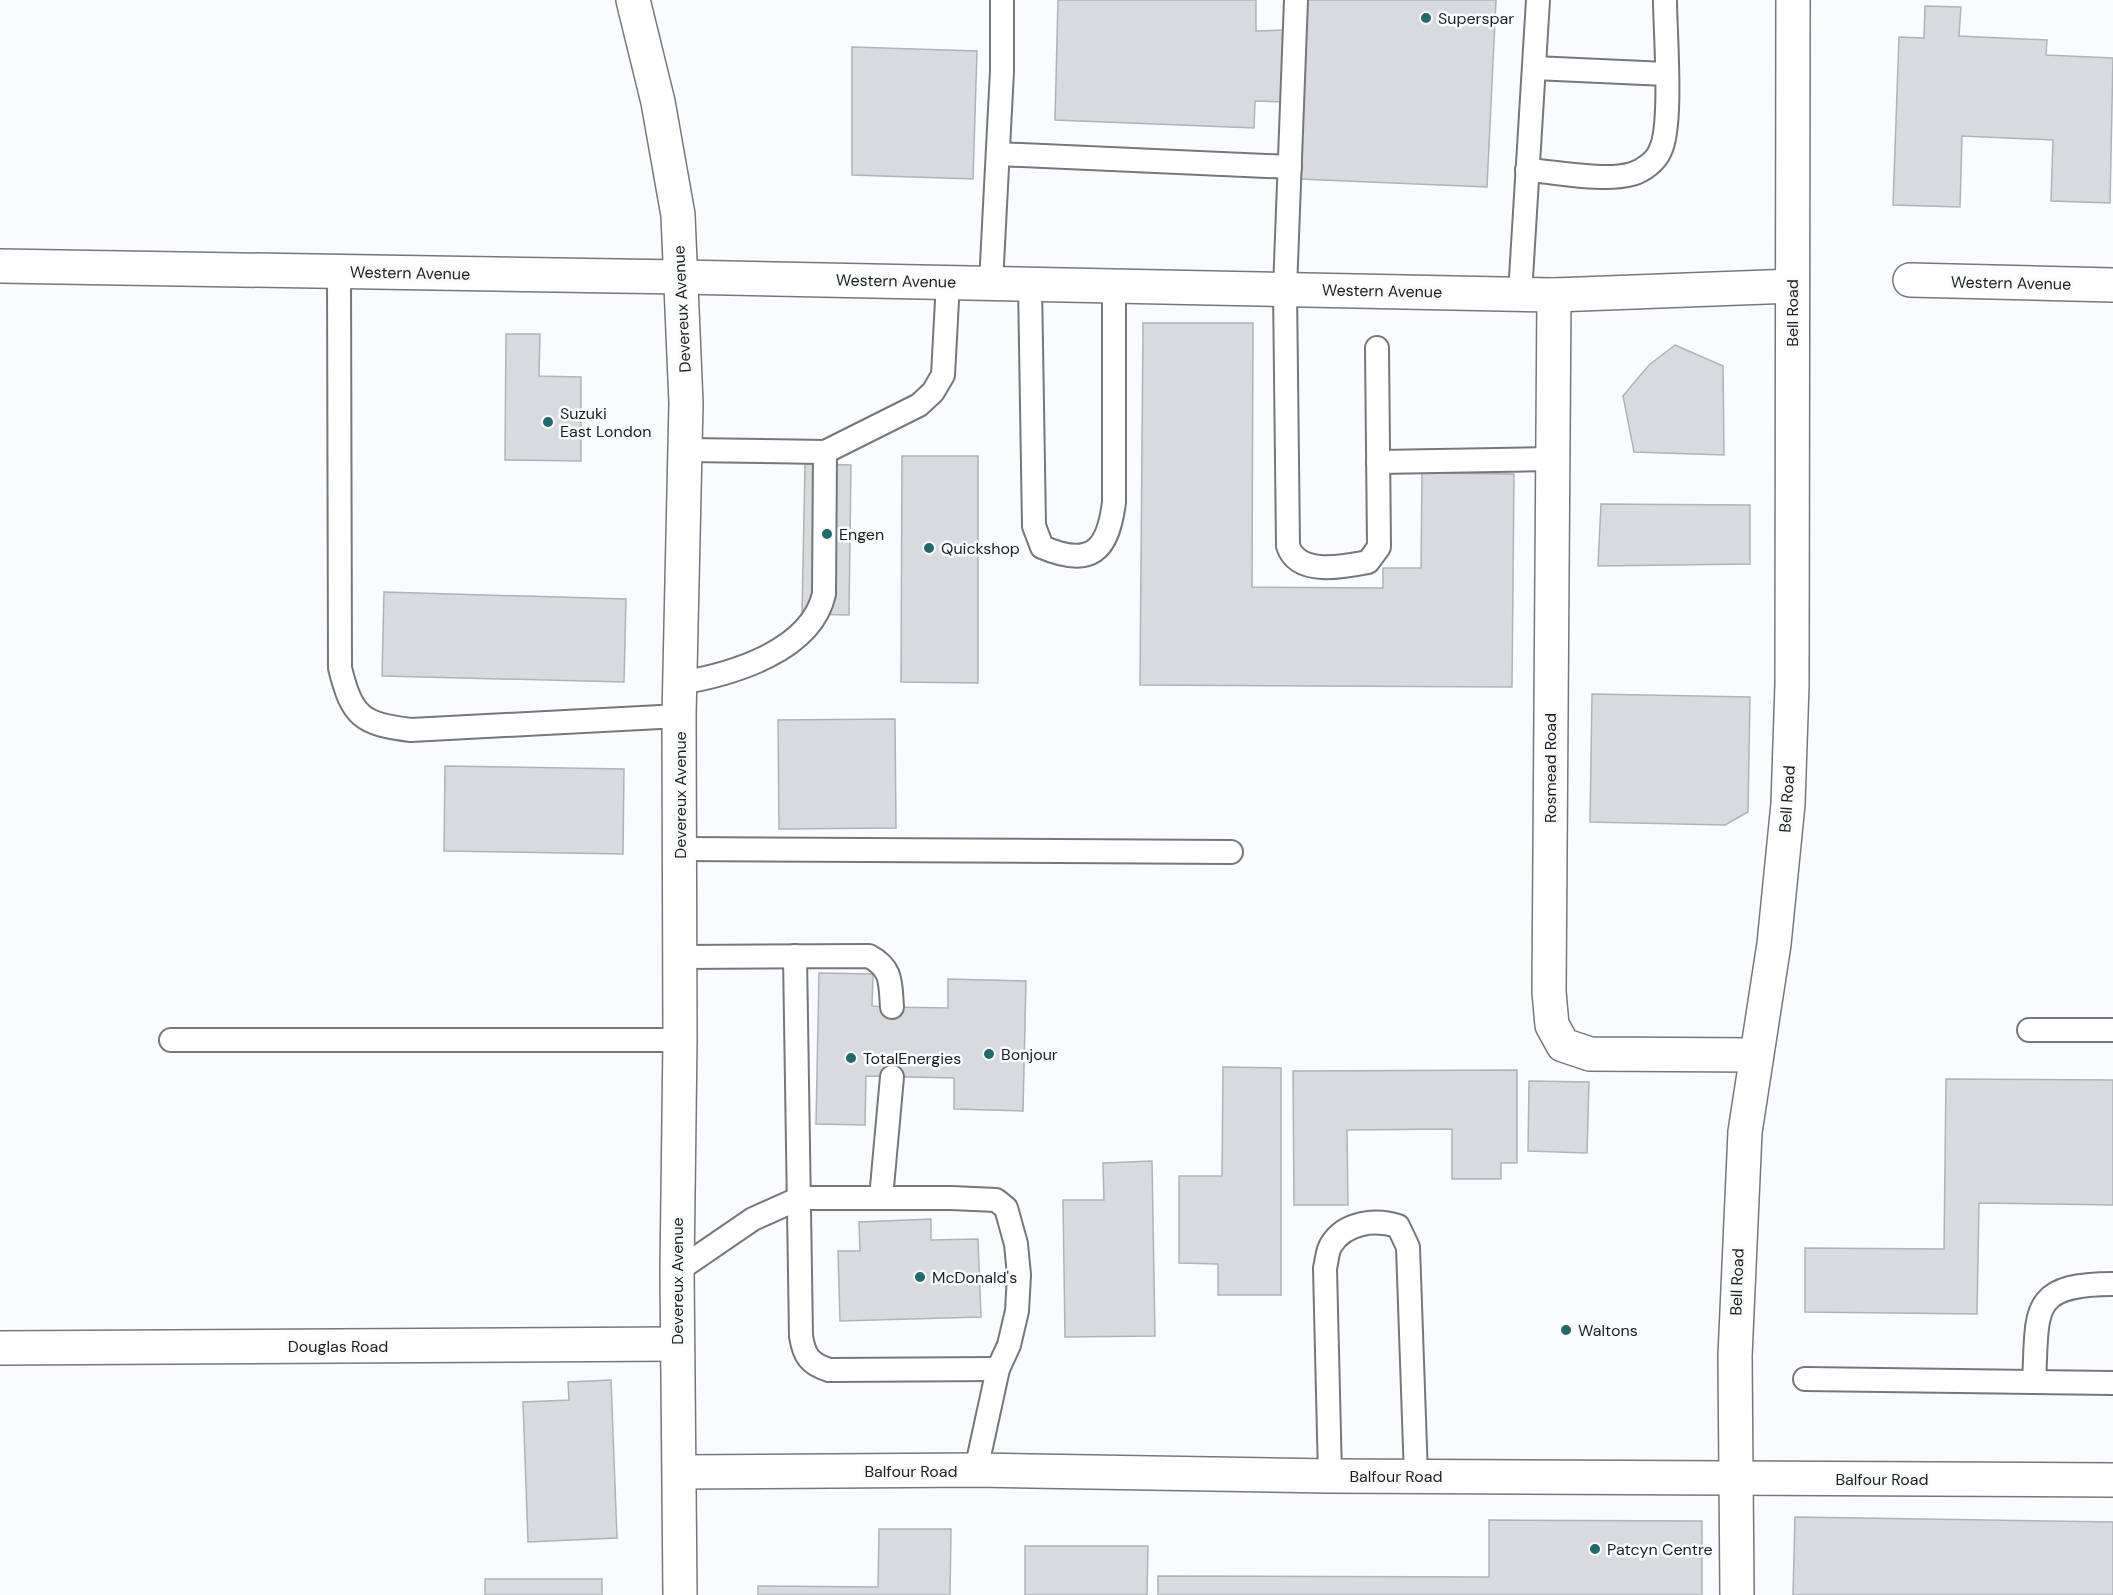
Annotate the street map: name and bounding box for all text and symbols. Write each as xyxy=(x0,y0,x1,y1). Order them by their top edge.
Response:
place label: Superspar xyxy=(1438,8,1514,29)
marker: Superspar xyxy=(1419,11,1433,25)
street label: Devereux Avenue xyxy=(668,245,696,373)
street label: Western Avenue xyxy=(350,261,470,285)
street label: Western Avenue xyxy=(836,269,956,293)
street label: Western Avenue xyxy=(1951,271,2071,295)
street label: Western Avenue xyxy=(1322,279,1442,303)
street label: Bell Road xyxy=(1782,279,1803,347)
place label: Suzuki East London xyxy=(560,403,651,442)
marker: Suzuki East London xyxy=(541,415,555,429)
place label: Engen xyxy=(839,524,884,545)
marker: Engen xyxy=(820,527,834,541)
place label: Quickshop xyxy=(941,538,1020,559)
marker: Quickshop xyxy=(922,541,936,555)
street label: Rosmead Road xyxy=(1540,713,1561,823)
street label: Devereux Avenue xyxy=(670,731,691,859)
street label: Bell Road xyxy=(1774,765,1800,833)
place label: Bonjour xyxy=(1001,1044,1058,1065)
marker: Bonjour xyxy=(982,1047,996,1061)
place label: TotalEnergies xyxy=(863,1048,961,1069)
marker: TotalEnergies xyxy=(844,1051,858,1065)
street label: Devereux Avenue xyxy=(667,1217,688,1345)
street label: Bell Road xyxy=(1725,1248,1749,1316)
place label: McDonald's xyxy=(932,1267,1017,1288)
marker: McDonald's xyxy=(913,1270,927,1284)
place label: Waltons xyxy=(1578,1320,1638,1341)
marker: Waltons xyxy=(1559,1323,1573,1337)
street label: Douglas Road xyxy=(288,1336,388,1357)
street label: Balfour Road xyxy=(864,1461,958,1482)
street label: Balfour Road xyxy=(1349,1466,1443,1487)
street label: Balfour Road xyxy=(1835,1469,1929,1490)
place label: Patcyn Centre xyxy=(1607,1539,1713,1560)
marker: Patcyn Centre xyxy=(1588,1542,1602,1556)

